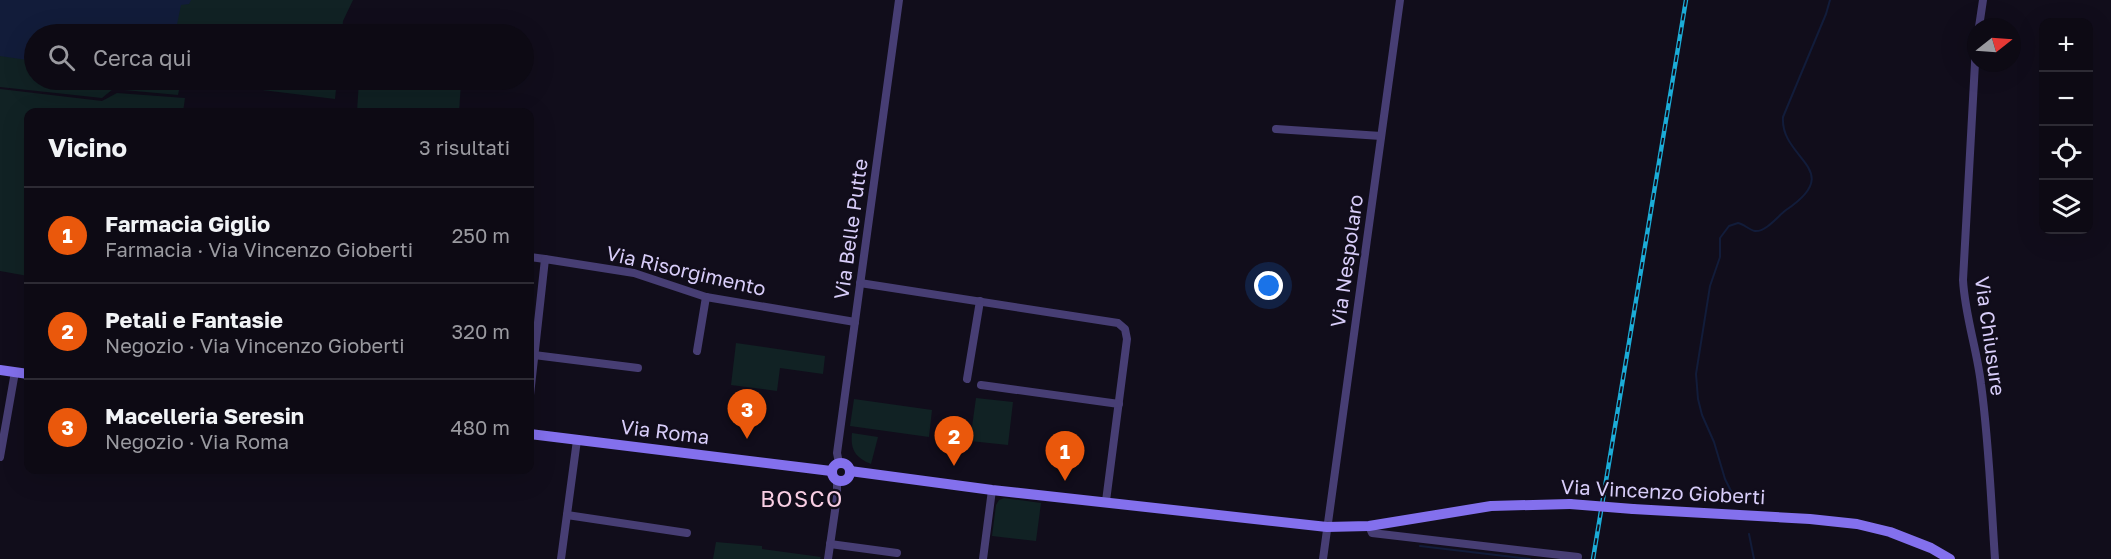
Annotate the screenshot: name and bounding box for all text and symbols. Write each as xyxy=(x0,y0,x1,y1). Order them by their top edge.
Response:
north arrow xyxy=(1967,18,2021,72)
map controls xyxy=(2039,18,2093,234)
button: + xyxy=(2039,18,2093,72)
search box xyxy=(24,24,534,90)
icon: search xyxy=(45,41,78,74)
text: Cerca qui xyxy=(93,44,192,71)
button: − xyxy=(2039,72,2093,126)
button: locate xyxy=(2039,126,2093,180)
text: Vicino xyxy=(48,132,127,163)
text: 3 risultati xyxy=(419,135,510,159)
street label: Via Belle Putte xyxy=(828,157,872,301)
button: layers xyxy=(2039,180,2093,234)
street label: Via Nespolaro xyxy=(1325,193,1367,329)
text: Farmacia Giglio xyxy=(105,210,270,237)
text: 1 xyxy=(62,223,73,247)
text: 250 m xyxy=(452,223,510,247)
text: Farmacia · Via Vincenzo Gioberti xyxy=(105,237,413,261)
street label: Via Risorgimento xyxy=(604,240,768,300)
your location xyxy=(1254,271,1283,300)
street label: Via Chiusure xyxy=(1971,275,2011,397)
text: Petali e Fantasie xyxy=(105,306,283,333)
text: 2 xyxy=(61,319,74,343)
text: 320 m xyxy=(452,319,510,343)
text: Negozio · Via Vincenzo Gioberti xyxy=(105,333,405,357)
pin: 3 xyxy=(728,390,766,439)
text: Macelleria Seresin xyxy=(105,402,304,429)
street label: Via Roma xyxy=(619,414,711,448)
text: 3 xyxy=(61,415,74,439)
text: 480 m xyxy=(451,415,510,439)
pin: 2 xyxy=(934,416,974,466)
text: Negozio · Via Roma xyxy=(105,429,289,453)
pin: 1 xyxy=(1046,432,1084,481)
street label: Via Vincenzo Gioberti xyxy=(1560,474,1766,508)
district label: BOSCO xyxy=(760,485,844,512)

